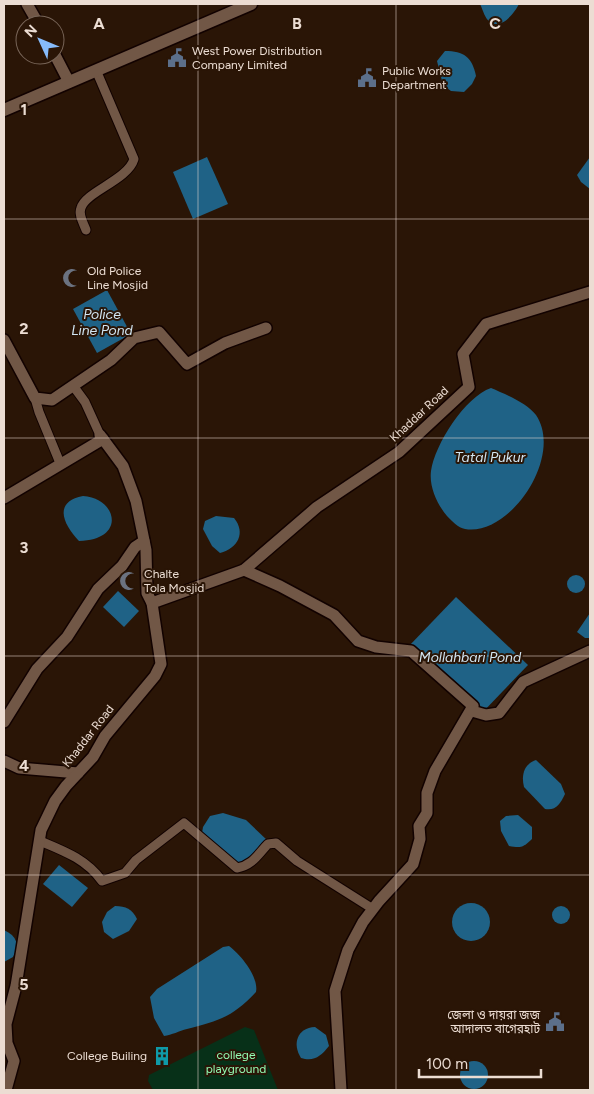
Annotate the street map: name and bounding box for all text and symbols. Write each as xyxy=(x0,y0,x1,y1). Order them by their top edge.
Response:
text: A xyxy=(93,14,105,33)
text: B xyxy=(292,14,302,33)
text: C xyxy=(489,14,501,33)
north arrow xyxy=(15,15,65,65)
text: N xyxy=(21,22,41,41)
place label: West Power Distribution Company Limited xyxy=(192,44,322,72)
public building icon: West Power Distribution Company Limited xyxy=(166,47,188,69)
place label: Public Works Department xyxy=(382,64,451,92)
public building icon: Public Works Department xyxy=(356,67,378,89)
text: 1 xyxy=(21,100,27,119)
place label: Old Police Line Mosjid xyxy=(87,264,148,292)
mosque icon: Old Police Line Mosjid xyxy=(61,267,83,289)
water label: Police Line Pond xyxy=(71,306,134,339)
text: 2 xyxy=(19,319,29,338)
street label: Khaddar Road xyxy=(387,383,451,445)
water label: Tatal Pukur xyxy=(455,449,526,466)
text: 3 xyxy=(20,538,29,557)
place label: Chalte Tola Mosjid xyxy=(144,567,204,595)
mosque icon: Chalte Tola Mosjid xyxy=(118,570,140,592)
water label: Mollahbari Pond xyxy=(419,649,522,666)
street label: Khaddar Road xyxy=(59,702,117,770)
text: 4 xyxy=(19,756,29,775)
text: 5 xyxy=(19,975,29,994)
place label: জেলা ও দায়রা জজ আদালত বাগেরহাট xyxy=(447,1008,541,1036)
public building icon: জেলা ও দায়রা জজ আদালত বাগেরহাট xyxy=(544,1011,566,1033)
building icon: College Builing xyxy=(151,1045,173,1067)
scale bar xyxy=(419,1046,542,1078)
park label: college playground xyxy=(206,1048,266,1076)
place label: College Builing xyxy=(67,1049,147,1063)
text: 100 m xyxy=(426,1055,468,1073)

